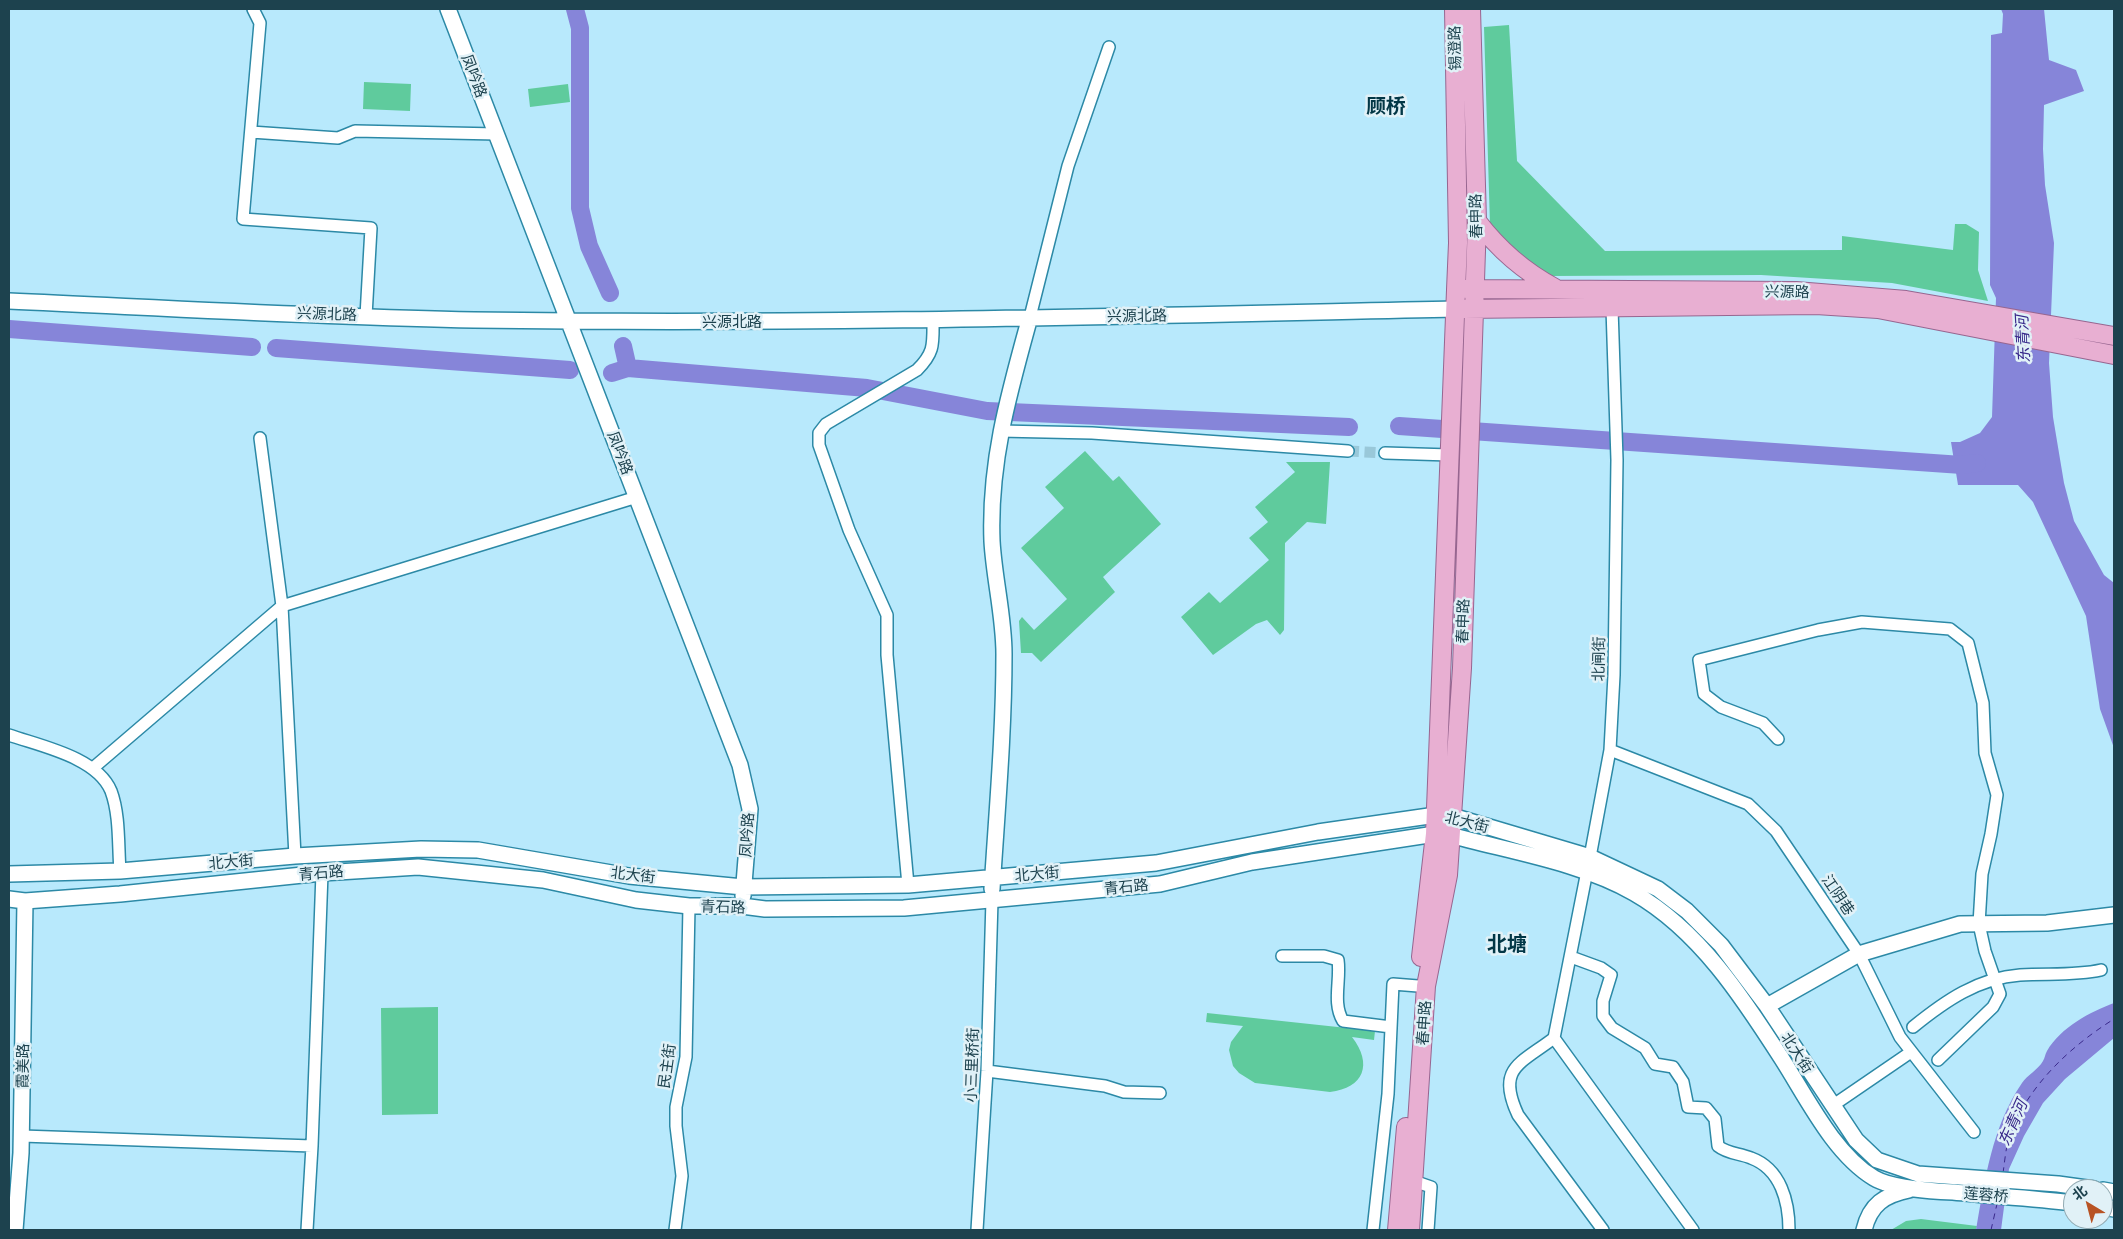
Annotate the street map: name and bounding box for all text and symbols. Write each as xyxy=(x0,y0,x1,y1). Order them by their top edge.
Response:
street label: 锡澄路 xyxy=(1446,25,1464,71)
street label: 凤吟路 xyxy=(458,52,490,100)
district label: 顾桥 xyxy=(1366,94,1406,118)
street label: 春申路 xyxy=(1467,193,1485,239)
street label: 兴源路 xyxy=(1764,283,1810,301)
street label: 兴源北路 xyxy=(297,304,357,324)
street label: 兴源北路 xyxy=(1107,306,1167,326)
street label: 兴源北路 xyxy=(702,313,762,331)
water label: 东青河 xyxy=(2012,315,2034,363)
street label: 凤吟路 xyxy=(604,429,636,477)
street label: 春申路 xyxy=(1453,598,1473,644)
street label: 北闸街 xyxy=(1590,636,1608,682)
street label: 北大街 xyxy=(1443,808,1491,836)
street label: 凤吟路 xyxy=(736,812,758,858)
street label: 北大街 xyxy=(208,851,254,873)
street label: 青石路 xyxy=(298,862,344,884)
street label: 北大街 xyxy=(610,863,656,887)
street label: 北大街 xyxy=(1014,863,1060,885)
street label: 江阴巷 xyxy=(1818,871,1858,919)
street label: 青石路 xyxy=(1103,876,1149,898)
street label: 青石路 xyxy=(700,897,746,917)
district label: 北塘 xyxy=(1487,932,1527,956)
street label: 春申路 xyxy=(1413,1000,1435,1046)
street label: 小三里桥街 xyxy=(962,1027,982,1103)
street label: 北大街 xyxy=(1777,1029,1817,1077)
street label: 民主街 xyxy=(655,1042,679,1090)
street label: 霞美路 xyxy=(14,1043,32,1089)
water label: 东青河 xyxy=(1994,1097,2032,1149)
north arrow xyxy=(2063,1179,2113,1229)
text: 北 xyxy=(2069,1181,2090,1203)
street label: 莲蓉桥 xyxy=(1963,1184,2009,1206)

